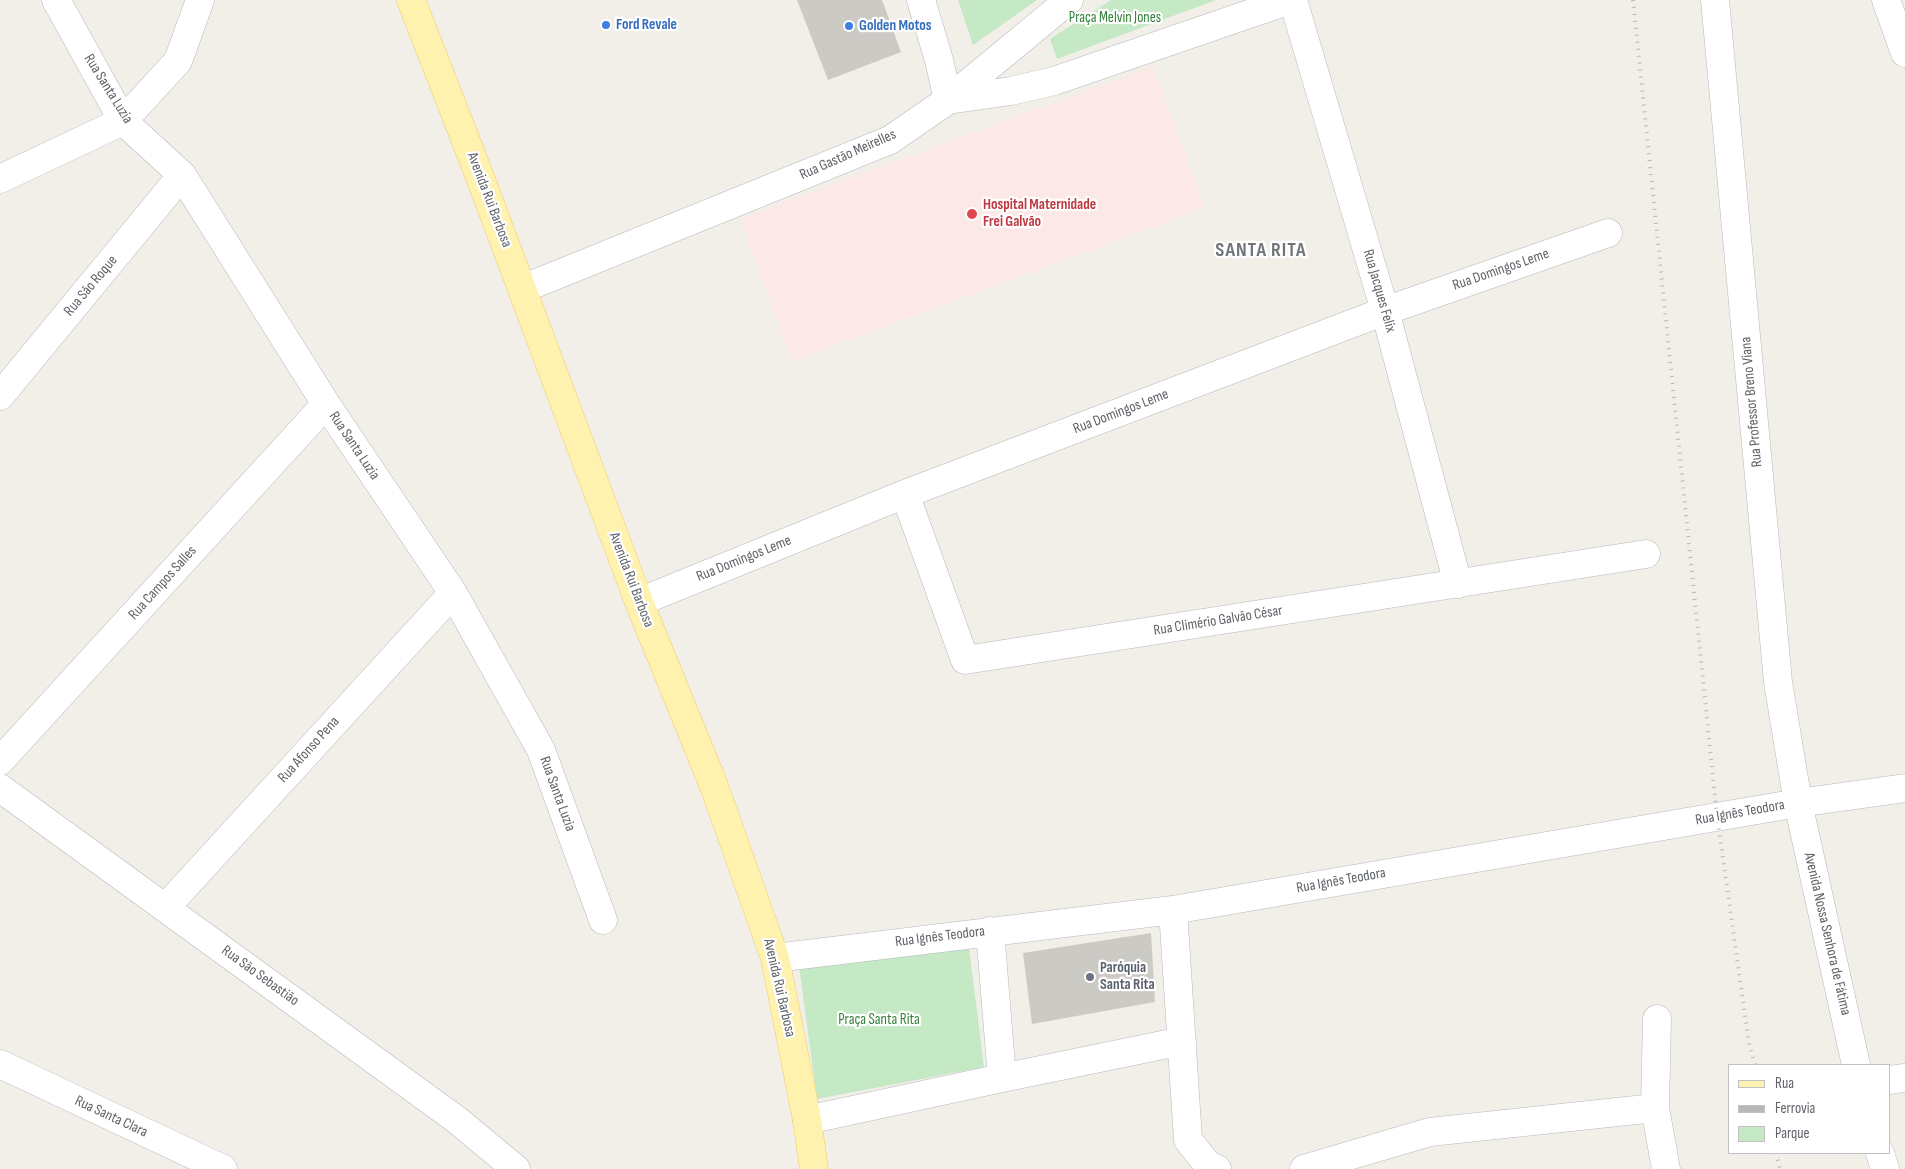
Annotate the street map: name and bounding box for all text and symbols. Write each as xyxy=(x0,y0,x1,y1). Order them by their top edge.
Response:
park label: Praça Melvin Jones xyxy=(1069,9,1161,27)
place label: Ford Revale xyxy=(616,16,677,34)
place label: Golden Motos xyxy=(859,17,932,35)
marker: Ford Revale xyxy=(600,19,612,31)
marker: Golden Motos xyxy=(843,20,855,32)
street label: Rua Santa Luzia xyxy=(80,51,136,127)
street label: Rua Gastão Meirelles xyxy=(797,126,899,184)
street label: Avenida Rui Barbosa xyxy=(463,150,515,250)
place label: Hospital Maternidade Frei Galvão xyxy=(983,196,1096,231)
marker: Hospital Maternidade Frei Galvão xyxy=(965,207,979,221)
district label: SANTA RITA xyxy=(1214,239,1308,263)
street label: Rua Domingos Leme xyxy=(1450,245,1552,295)
street label: Rua Jacques Felix xyxy=(1359,247,1399,335)
street label: Rua São Roque xyxy=(60,252,122,320)
street label: Rua Professor Breno Viana xyxy=(1737,336,1767,468)
street label: Rua Domingos Leme xyxy=(1071,386,1171,438)
street label: Rua Santa Luzia xyxy=(325,408,383,484)
street label: Avenida Rui Barbosa xyxy=(605,530,657,630)
street label: Rua Domingos Leme xyxy=(694,532,794,586)
street label: Rua Campos Salles xyxy=(125,542,201,624)
street label: Rua Climério Galvão César xyxy=(1152,602,1284,640)
street label: Rua Afonso Pena xyxy=(275,713,343,787)
street label: Rua Santa Luzia xyxy=(535,754,579,834)
street label: Rua Ignês Teodora xyxy=(1694,796,1786,830)
street label: Avenida Nossa Senhora de Fátima xyxy=(1800,851,1854,1017)
street label: Rua Ignês Teodora xyxy=(1295,864,1387,898)
street label: Rua Ignês Teodora xyxy=(894,923,986,951)
street label: Avenida Rui Barbosa xyxy=(759,937,799,1039)
street label: Rua São Sebastião xyxy=(218,942,302,1010)
place label: Paróquia Santa Rita xyxy=(1100,959,1155,994)
marker: Paróquia Santa Rita xyxy=(1084,971,1096,983)
park label: Praça Santa Rita xyxy=(838,1011,920,1029)
legend xyxy=(1728,1064,1890,1154)
text: Rua xyxy=(1775,1074,1794,1093)
street label: Rua Santa Clara xyxy=(72,1092,150,1142)
text: Ferrovia xyxy=(1775,1099,1815,1118)
text: Parque xyxy=(1775,1124,1810,1143)

